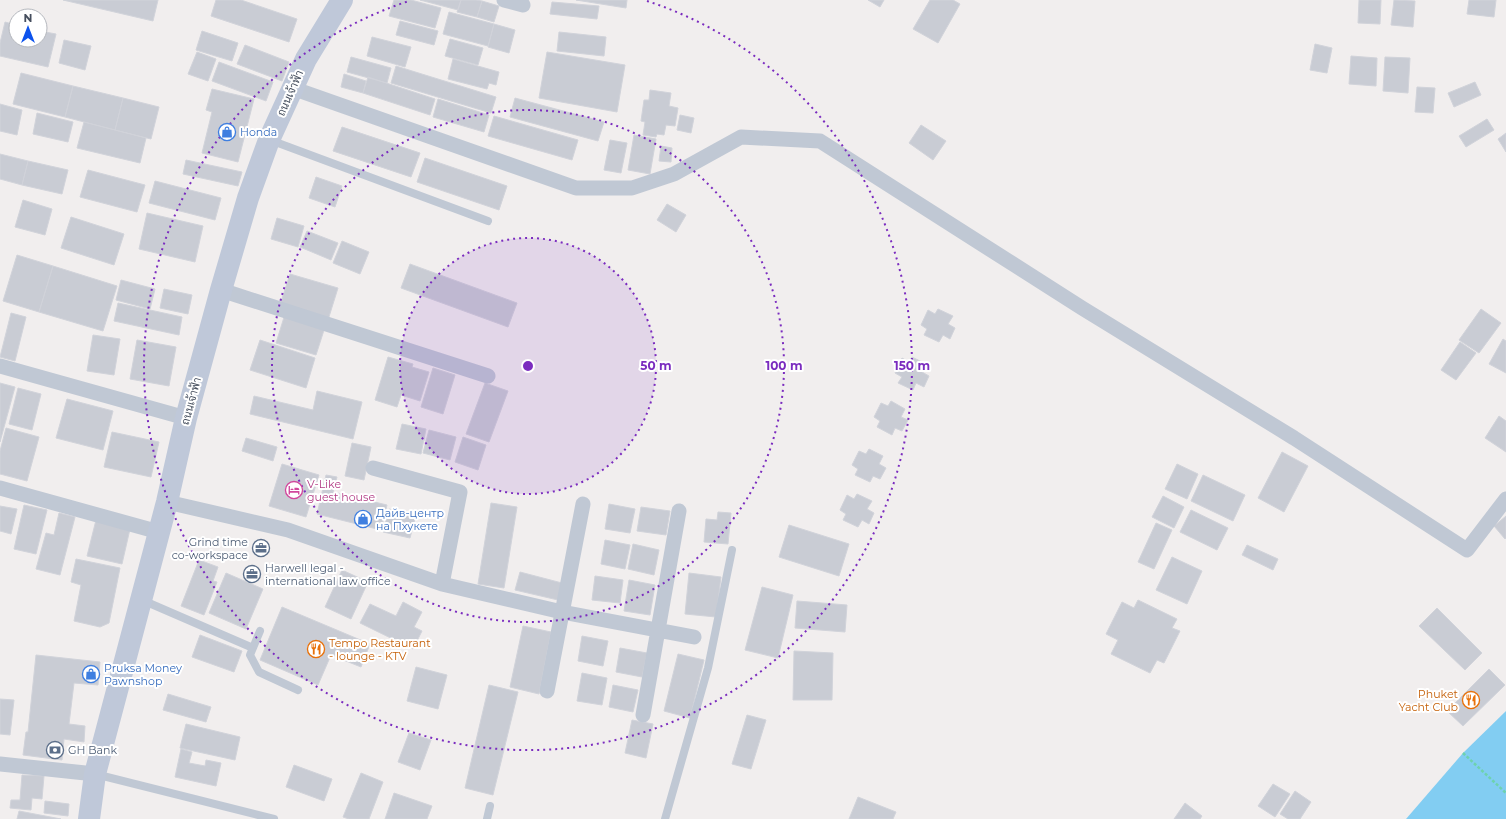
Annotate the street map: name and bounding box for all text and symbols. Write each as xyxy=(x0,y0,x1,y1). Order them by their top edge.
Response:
north arrow xyxy=(8,8,48,48)
text: N xyxy=(24,11,32,25)
street label: ถนนเจ้าฟ้า xyxy=(274,68,306,118)
shop icon: Honda xyxy=(217,122,237,142)
place label: Honda xyxy=(240,125,277,139)
text: 50 m xyxy=(640,358,672,373)
text: 100 m xyxy=(766,358,802,373)
text: 150 m xyxy=(894,358,930,373)
centre of rings xyxy=(521,359,535,373)
street label: ถนนเจ้าฟ้า xyxy=(178,376,204,426)
place label: V-Like guest house xyxy=(307,477,375,504)
hotel icon: V-Like guest house xyxy=(284,480,304,500)
place label: Дайв-центр на Пхукете xyxy=(376,506,444,533)
shop icon: Дайв-центр на Пхукете xyxy=(353,509,373,529)
place label: Grind time co-workspace xyxy=(172,535,248,562)
office icon: Grind time co-workspace xyxy=(251,538,271,558)
place label: Harwell legal - international law office xyxy=(265,561,391,588)
office icon: Harwell legal - international law office xyxy=(242,564,262,584)
place label: Tempo Restaurant - lounge - KTV xyxy=(329,636,431,663)
restaurant icon: Tempo Restaurant - lounge - KTV xyxy=(306,639,326,659)
place label: Pruksa Money Pawnshop xyxy=(104,661,182,688)
shop icon: Pruksa Money Pawnshop xyxy=(81,664,101,684)
place label: Phuket Yacht Club xyxy=(1399,687,1459,714)
restaurant icon: Phuket Yacht Club xyxy=(1461,690,1481,710)
bank icon: GH Bank xyxy=(45,740,65,760)
place label: GH Bank xyxy=(68,743,118,757)

